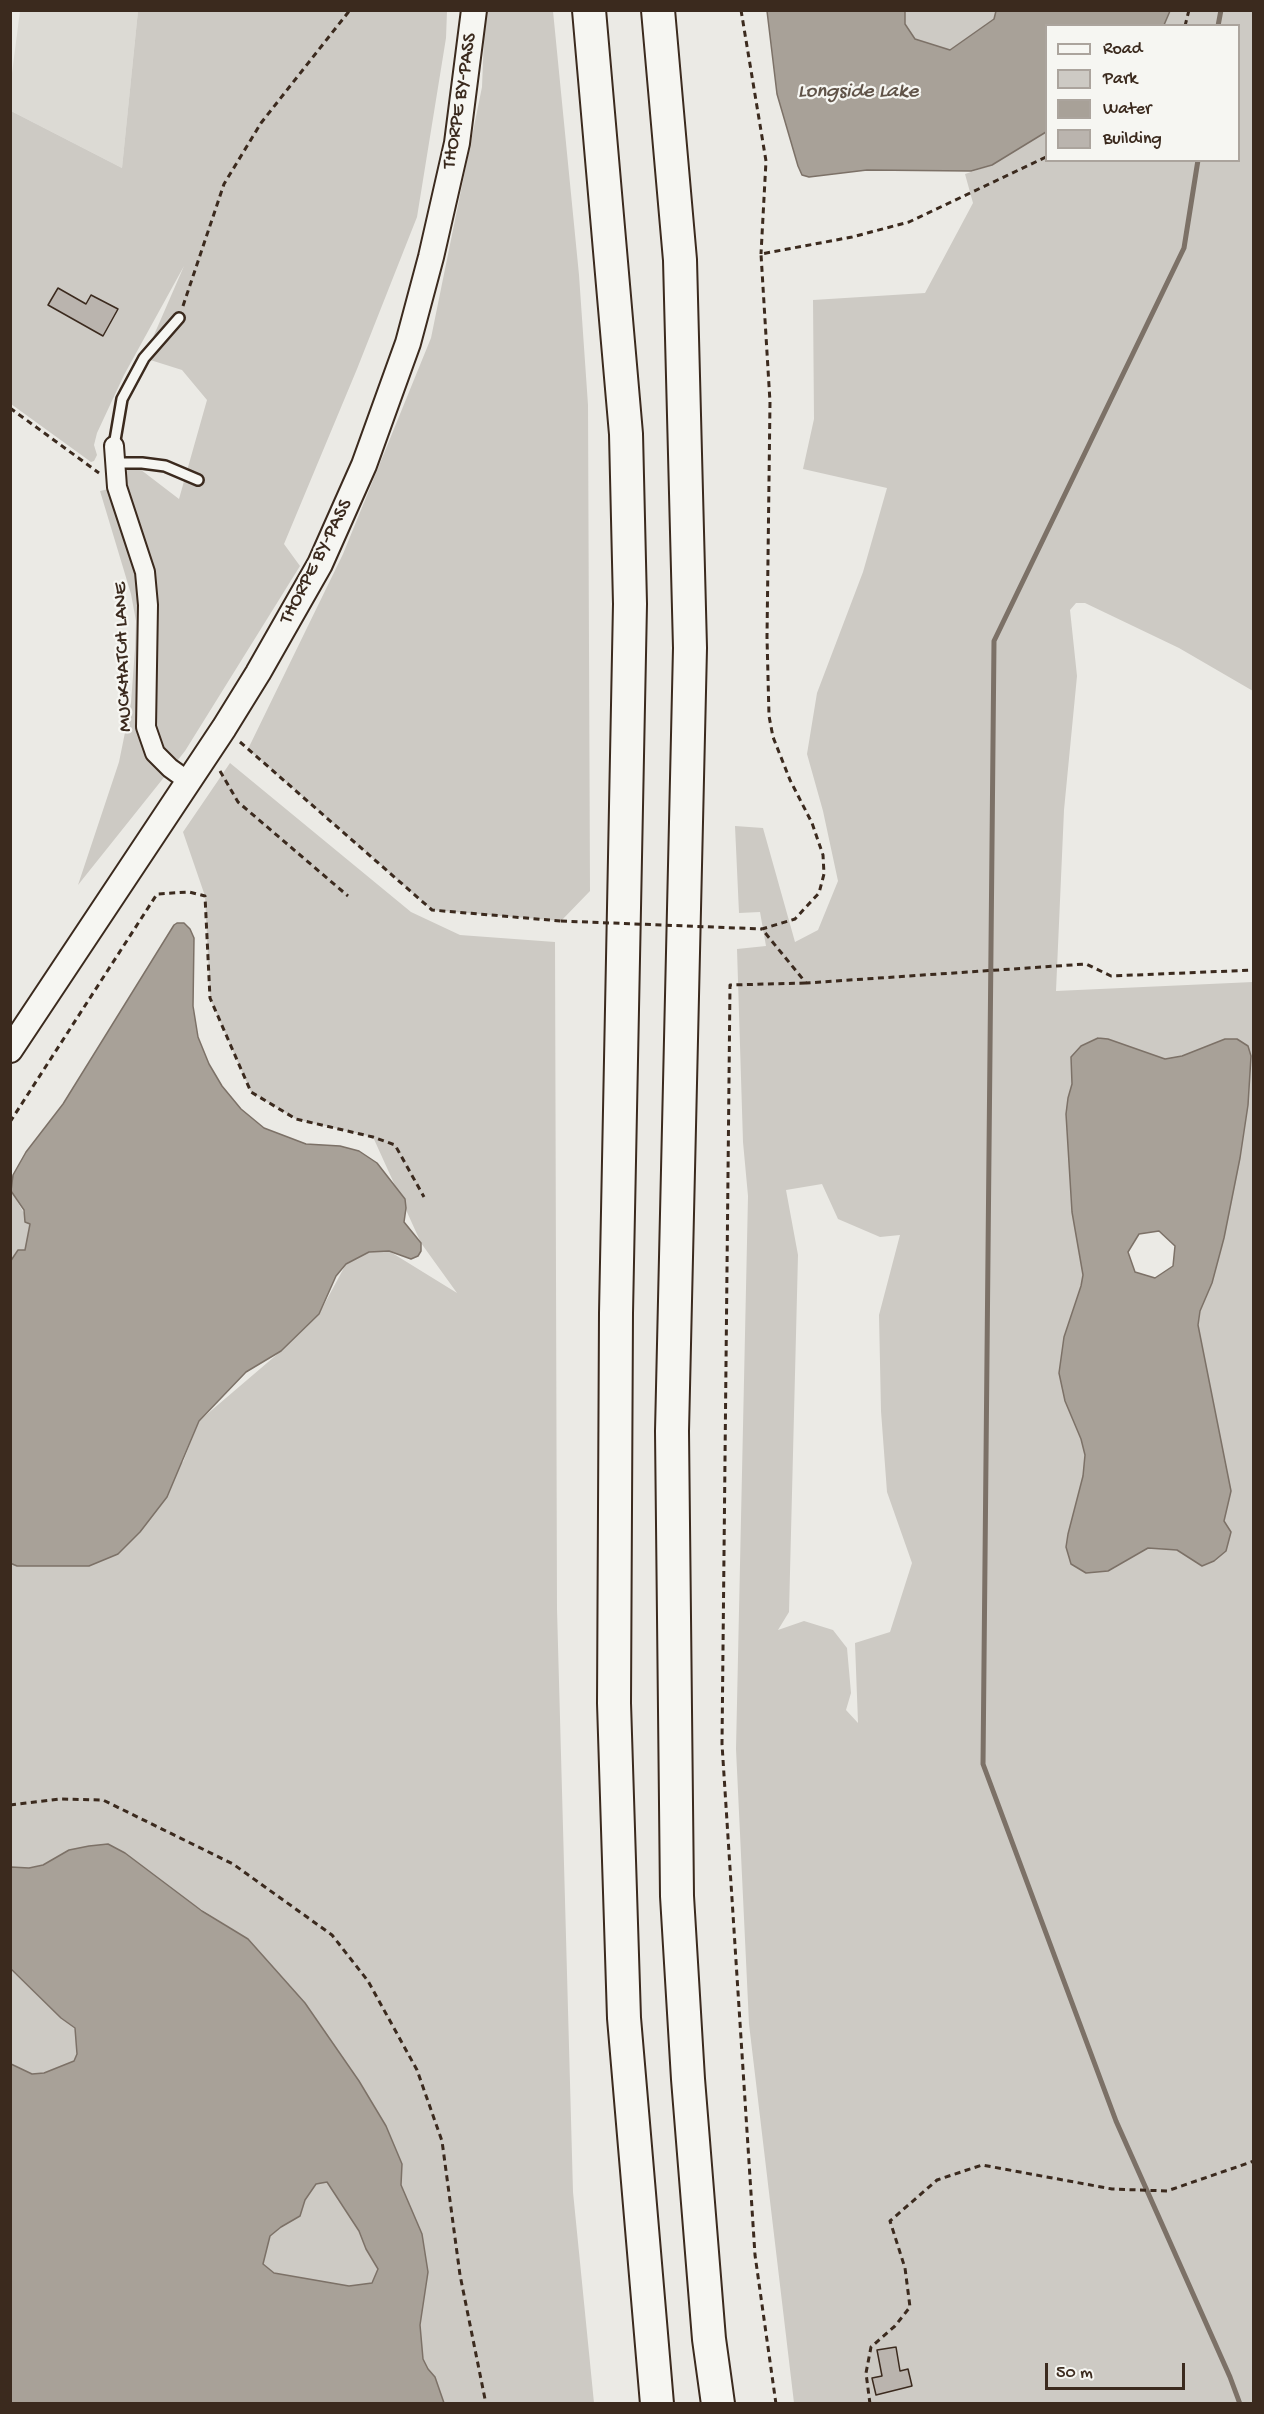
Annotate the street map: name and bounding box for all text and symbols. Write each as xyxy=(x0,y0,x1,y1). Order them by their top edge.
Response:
legend xyxy=(1045,24,1240,162)
street label: THORPE BY-PASS xyxy=(438,31,484,171)
text: Road xyxy=(1103,39,1142,60)
text: Park xyxy=(1103,69,1137,90)
water label: Longside Lake xyxy=(798,80,918,106)
text: Water xyxy=(1103,99,1151,120)
text: Building xyxy=(1103,129,1162,150)
street label: THORPE BY-PASS xyxy=(275,496,359,628)
street label: MUCKHATCH LANE xyxy=(109,582,139,732)
scale bar xyxy=(1048,2351,1188,2389)
text: 50 m xyxy=(1056,2363,1093,2384)

